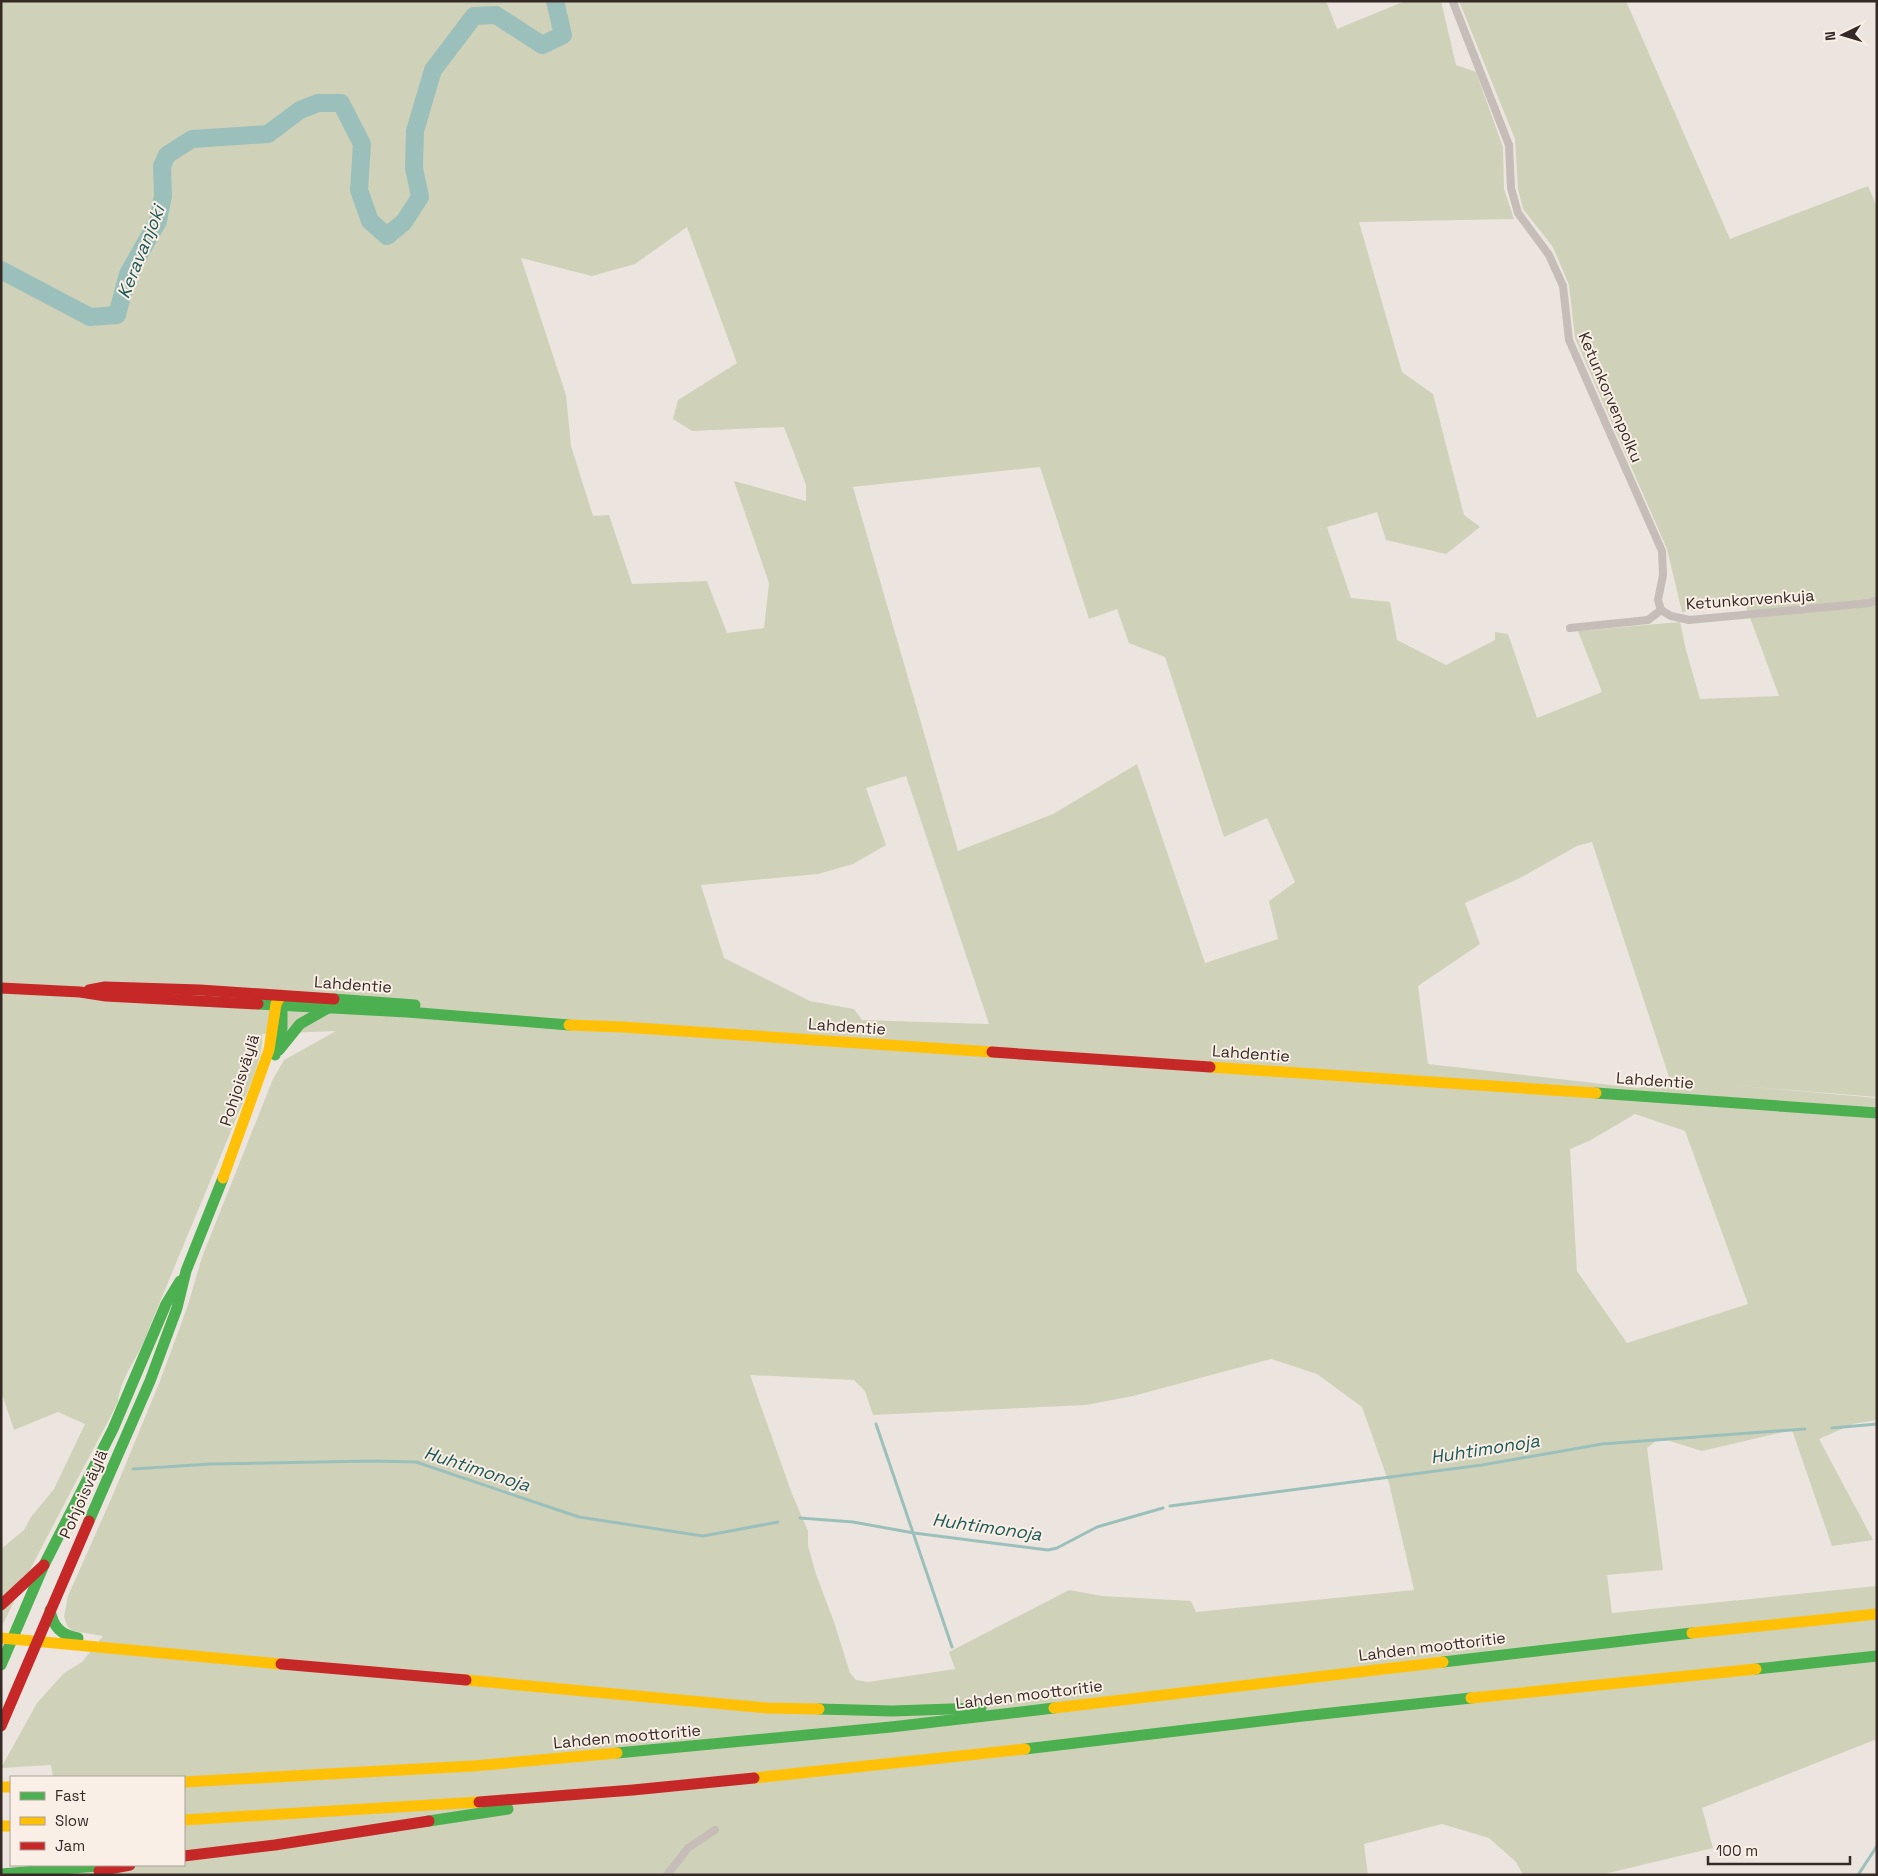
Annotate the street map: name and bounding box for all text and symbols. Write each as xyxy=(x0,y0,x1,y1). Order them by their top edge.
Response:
north arrow xyxy=(1818,10,1868,60)
text: N xyxy=(1821,31,1839,42)
water label: Keravanjoki xyxy=(112,200,171,302)
street label: Ketunkorvenpolku xyxy=(1574,329,1648,466)
street label: Ketunkorvenkuja xyxy=(1685,585,1815,614)
street label: Lahdentie xyxy=(313,971,393,998)
street label: Lahdentie xyxy=(807,1013,887,1040)
street label: Pohjoisväylä xyxy=(215,1032,264,1129)
street label: Lahdentie xyxy=(1211,1040,1291,1067)
street label: Lahdentie xyxy=(1615,1067,1695,1094)
water label: Huhtimonoja xyxy=(1429,1428,1542,1468)
water label: Huhtimonoja xyxy=(421,1441,534,1497)
street label: Pohjoisväylä xyxy=(54,1446,112,1542)
water label: Huhtimonoja xyxy=(931,1507,1044,1546)
street label: Lahden moottoritie xyxy=(1357,1627,1507,1666)
street label: Lahden moottoritie xyxy=(954,1675,1104,1714)
street label: Lahden moottoritie xyxy=(552,1720,702,1753)
legend xyxy=(10,1776,185,1866)
text: Fast xyxy=(55,1786,86,1805)
text: Slow xyxy=(55,1811,89,1830)
scale bar xyxy=(1708,1834,1850,1866)
text: Jam xyxy=(55,1836,85,1855)
text: 100 m xyxy=(1716,1841,1758,1860)

